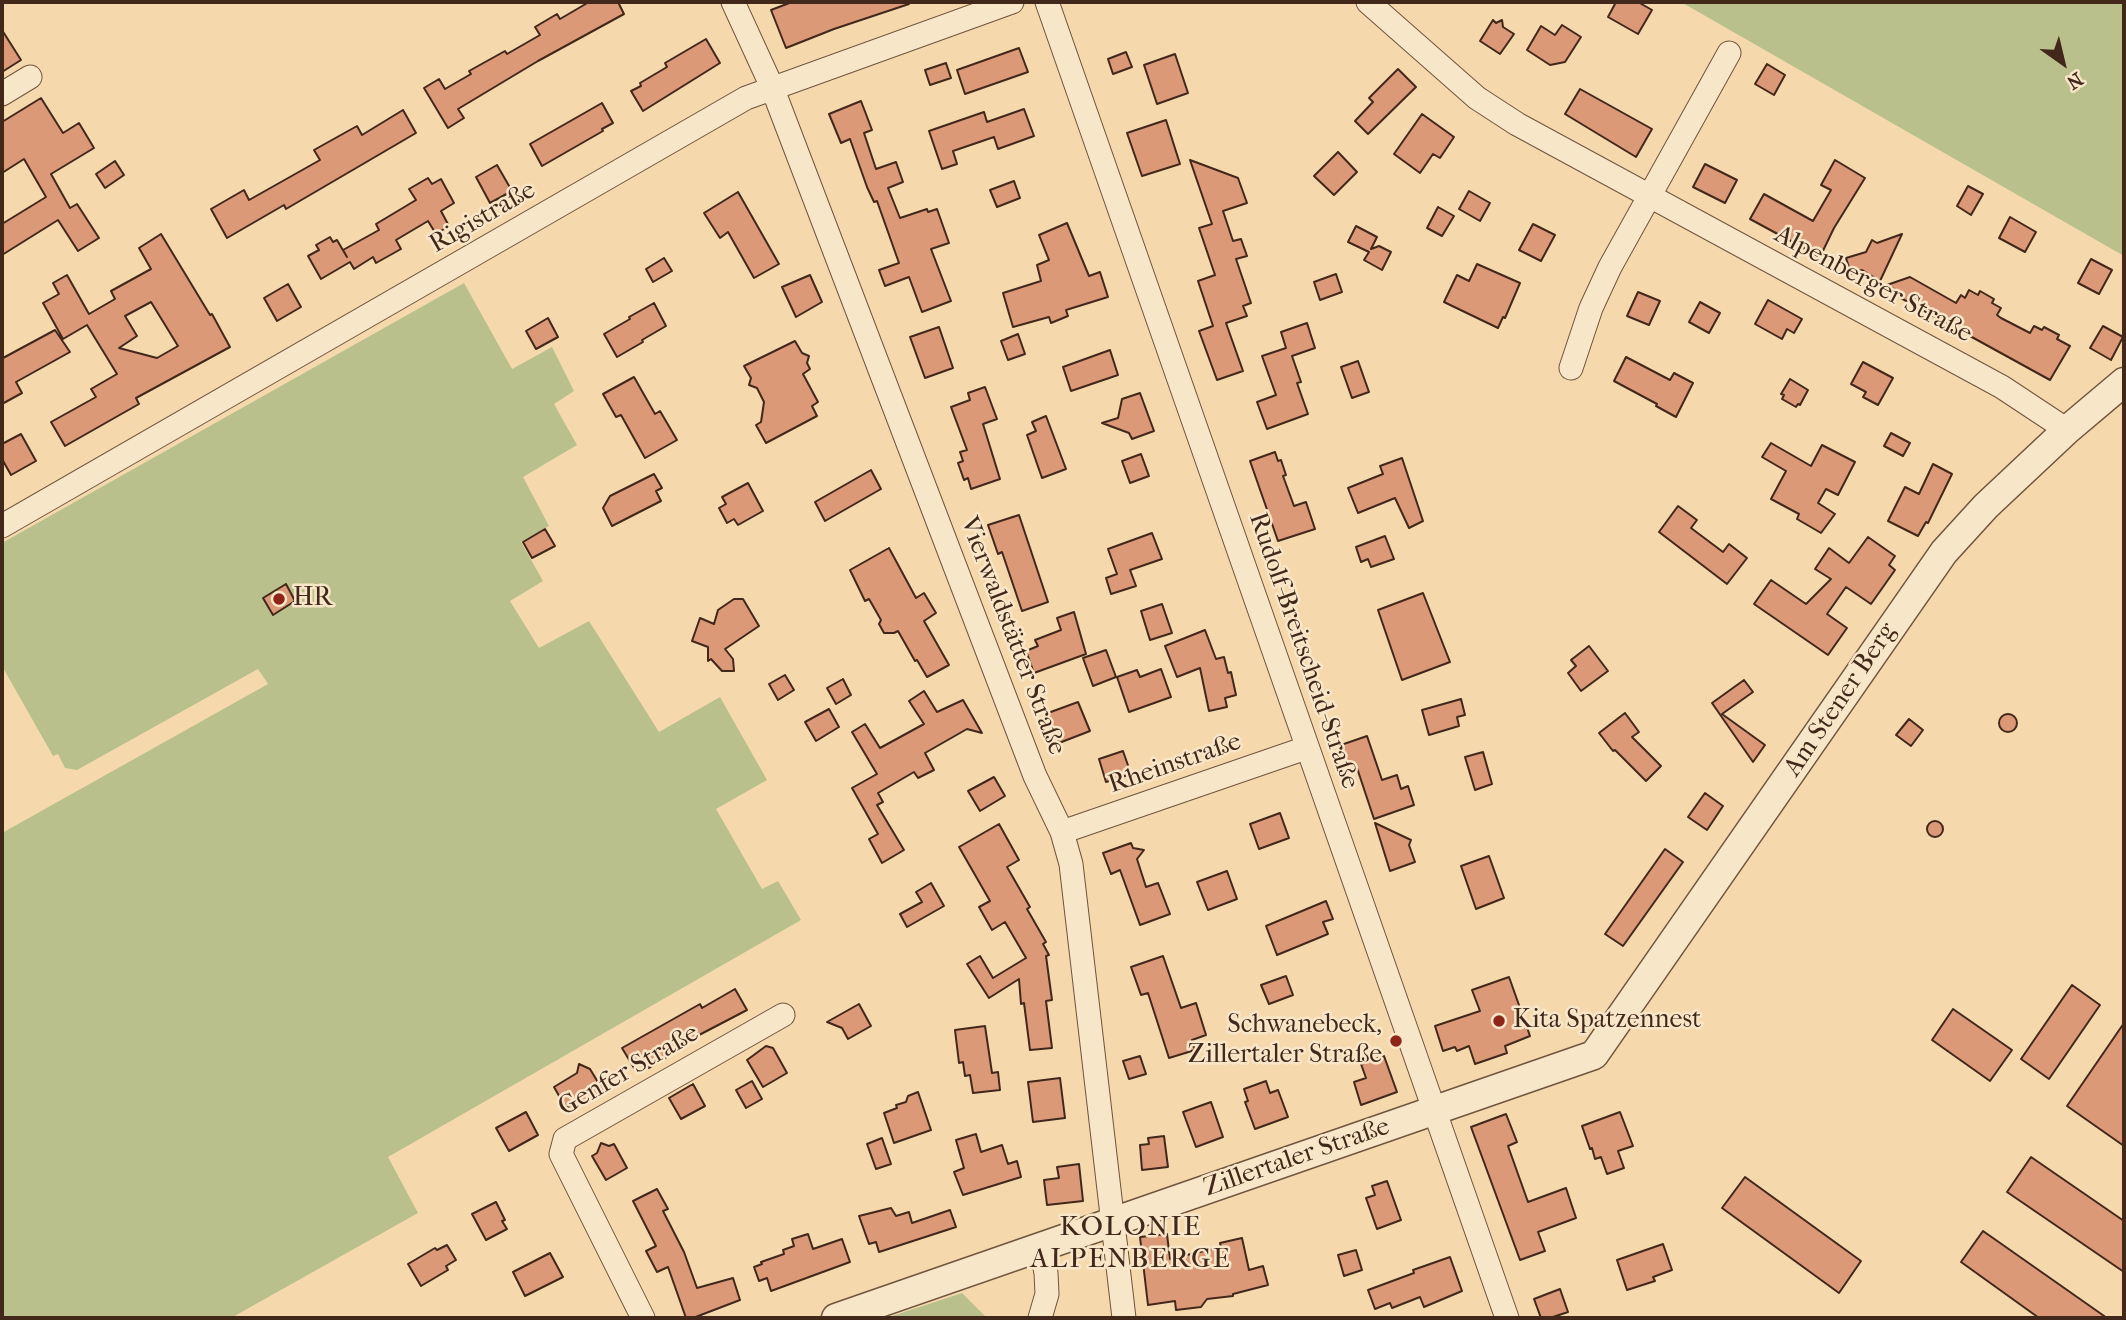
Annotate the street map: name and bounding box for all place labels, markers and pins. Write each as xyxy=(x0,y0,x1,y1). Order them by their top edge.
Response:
place label: HR xyxy=(293,583,332,615)
marker: HR xyxy=(271,591,287,607)
place label: Kita Spatzennest xyxy=(1513,1005,1701,1037)
place label: Schwanebeck, Zillertaler Straße xyxy=(1188,1010,1382,1072)
marker: Kita Spatzennest xyxy=(1491,1013,1507,1029)
marker: Schwanebeck, Zillertaler Straße xyxy=(1388,1033,1404,1049)

